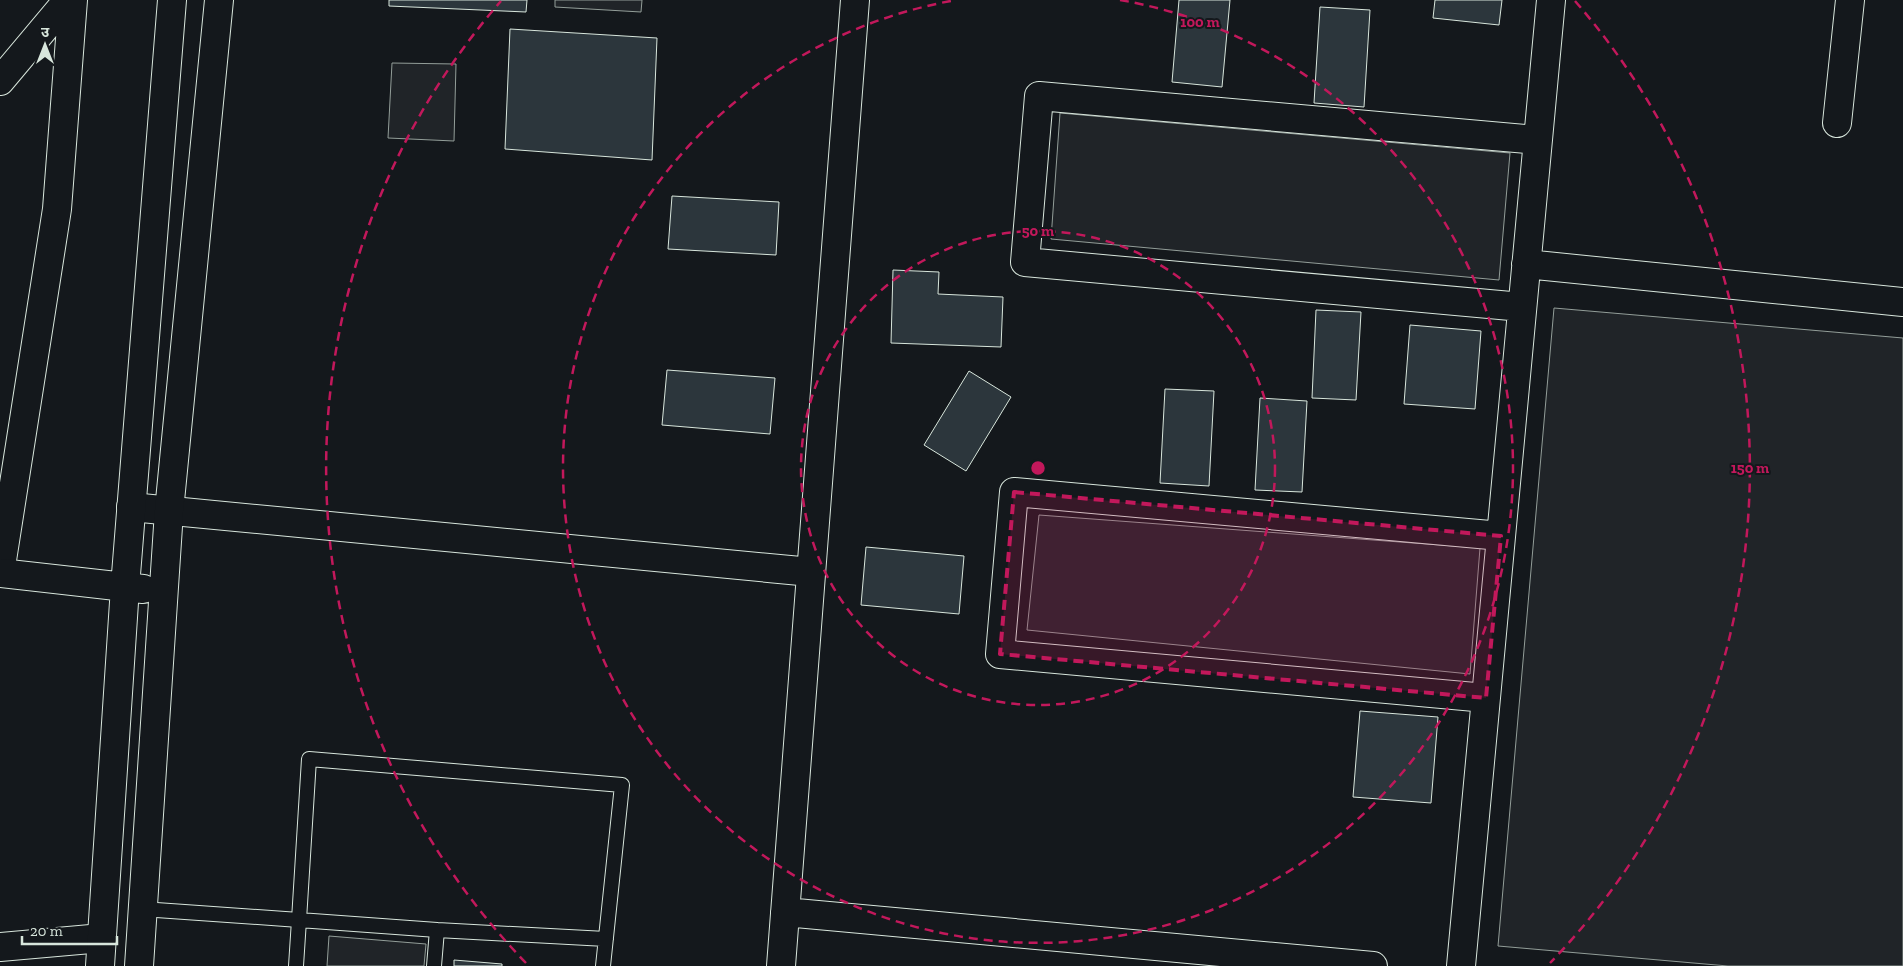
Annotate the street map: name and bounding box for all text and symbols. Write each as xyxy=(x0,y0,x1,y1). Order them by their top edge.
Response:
text: 100 m xyxy=(1180,13,1220,31)
north arrow xyxy=(20,20,70,70)
text: उ xyxy=(41,24,50,41)
text: 50 m xyxy=(1022,222,1054,240)
centre of rings xyxy=(1029,459,1047,477)
text: 150 m xyxy=(1731,459,1769,477)
scale bar xyxy=(22,914,118,946)
text: 20 m xyxy=(30,922,63,940)

